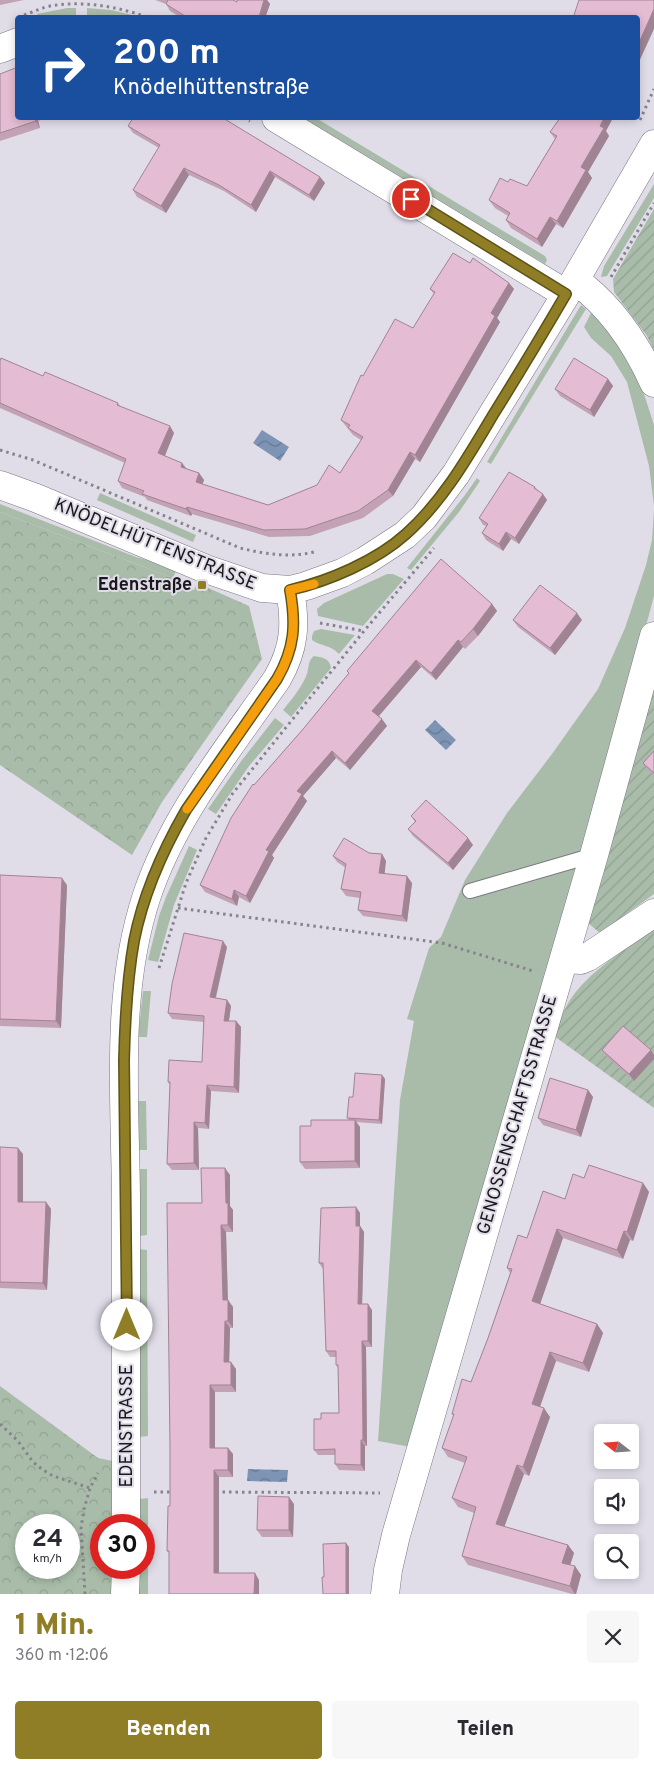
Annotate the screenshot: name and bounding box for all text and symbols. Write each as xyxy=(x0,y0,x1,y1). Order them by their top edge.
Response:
text: 200 m xyxy=(113,32,220,76)
icon: right xyxy=(30,35,95,100)
text: Knödelhüttenstraße xyxy=(113,75,309,102)
pin xyxy=(390,178,432,220)
icon: arrive xyxy=(397,185,425,213)
street label: KNÖDELHÜTTENSTRASSE xyxy=(50,492,260,596)
place label: Edenstraße xyxy=(98,574,192,597)
marker: Edenstraße xyxy=(196,579,208,591)
street label: GENOSSENSCHAFTSSTRASSE xyxy=(473,993,563,1237)
position arrow xyxy=(100,1298,152,1350)
street label: EDENSTRASSE xyxy=(116,1365,139,1487)
north arrow xyxy=(594,1424,639,1469)
map controls xyxy=(594,1424,639,1579)
button: sound xyxy=(594,1479,639,1524)
speed limit sign: 30 xyxy=(90,1514,155,1579)
text: 24 xyxy=(32,1524,63,1556)
button: search xyxy=(594,1534,639,1579)
text: km/h xyxy=(33,1551,62,1567)
text: 1 Min. xyxy=(15,1608,94,1645)
button: close xyxy=(587,1611,639,1663)
text: 360 m · 12:06 xyxy=(15,1646,108,1666)
button: Beenden xyxy=(15,1701,322,1759)
button: Teilen xyxy=(332,1701,639,1759)

